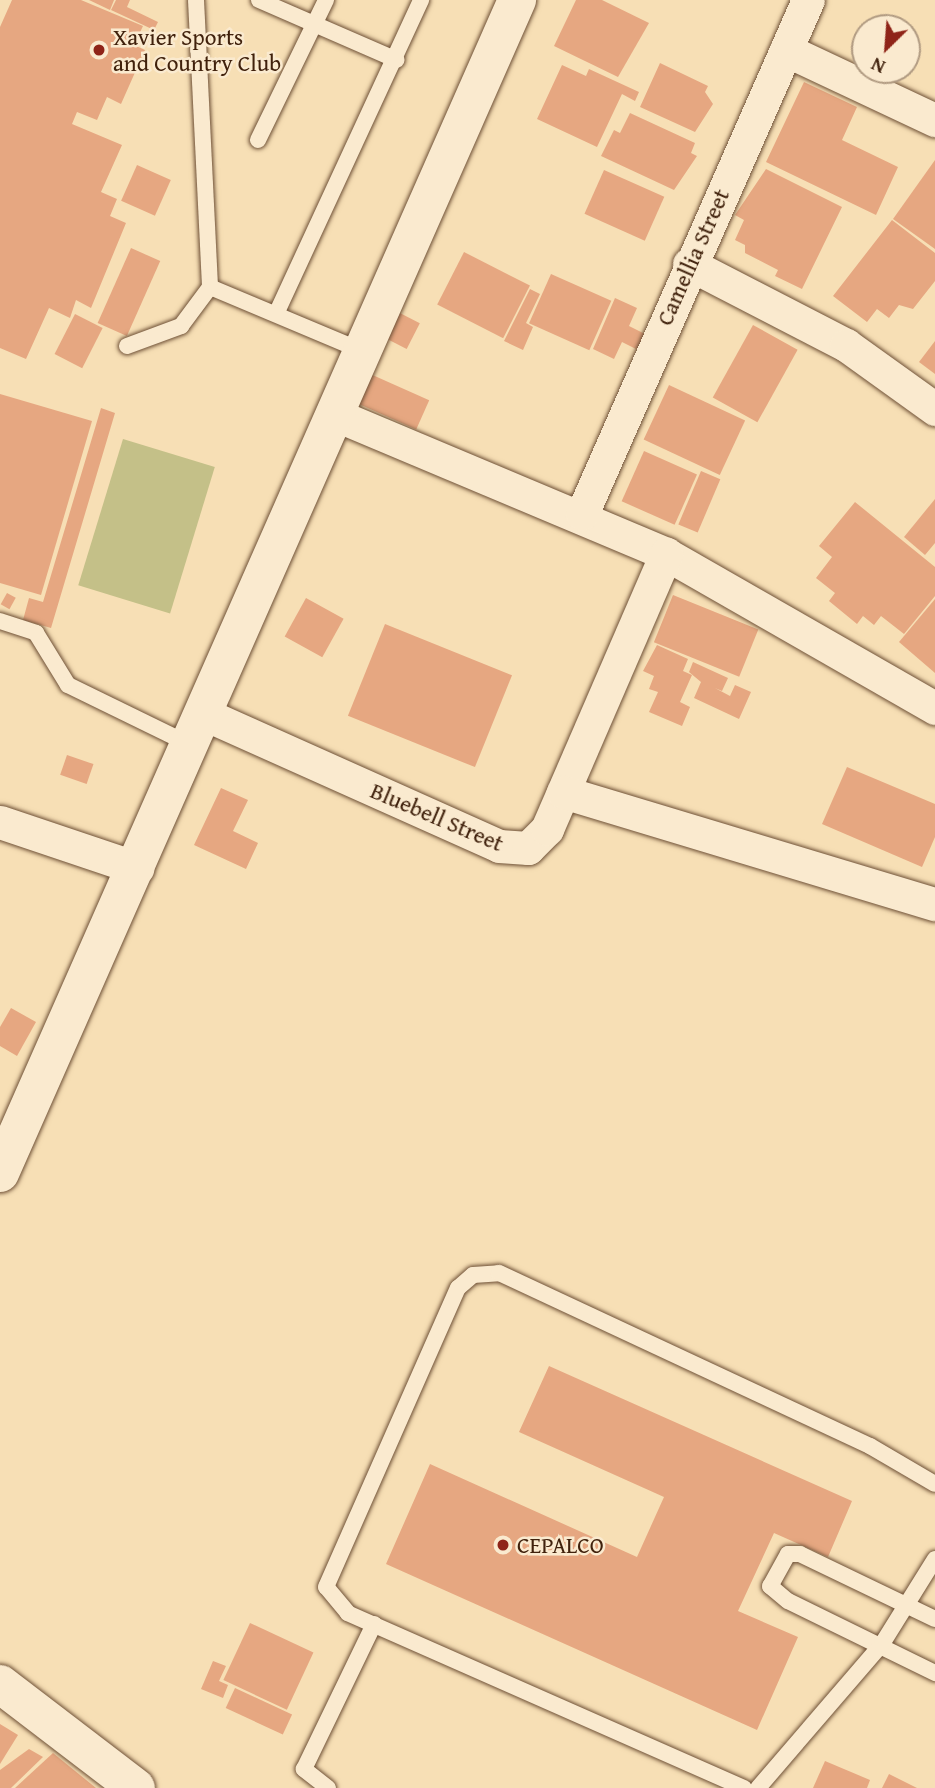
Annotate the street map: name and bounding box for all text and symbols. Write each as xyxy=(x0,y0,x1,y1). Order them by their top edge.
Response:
north arrow xyxy=(851,14,921,84)
place label: Xavier Sports and Country Club xyxy=(113,23,281,77)
marker: Xavier Sports and Country Club xyxy=(91,42,107,58)
text: N xyxy=(866,51,890,82)
street label: Camellia Street xyxy=(651,184,735,330)
street label: Bluebell Street xyxy=(366,777,508,857)
place label: CEPALCO xyxy=(517,1531,604,1559)
marker: CEPALCO xyxy=(495,1537,511,1553)

